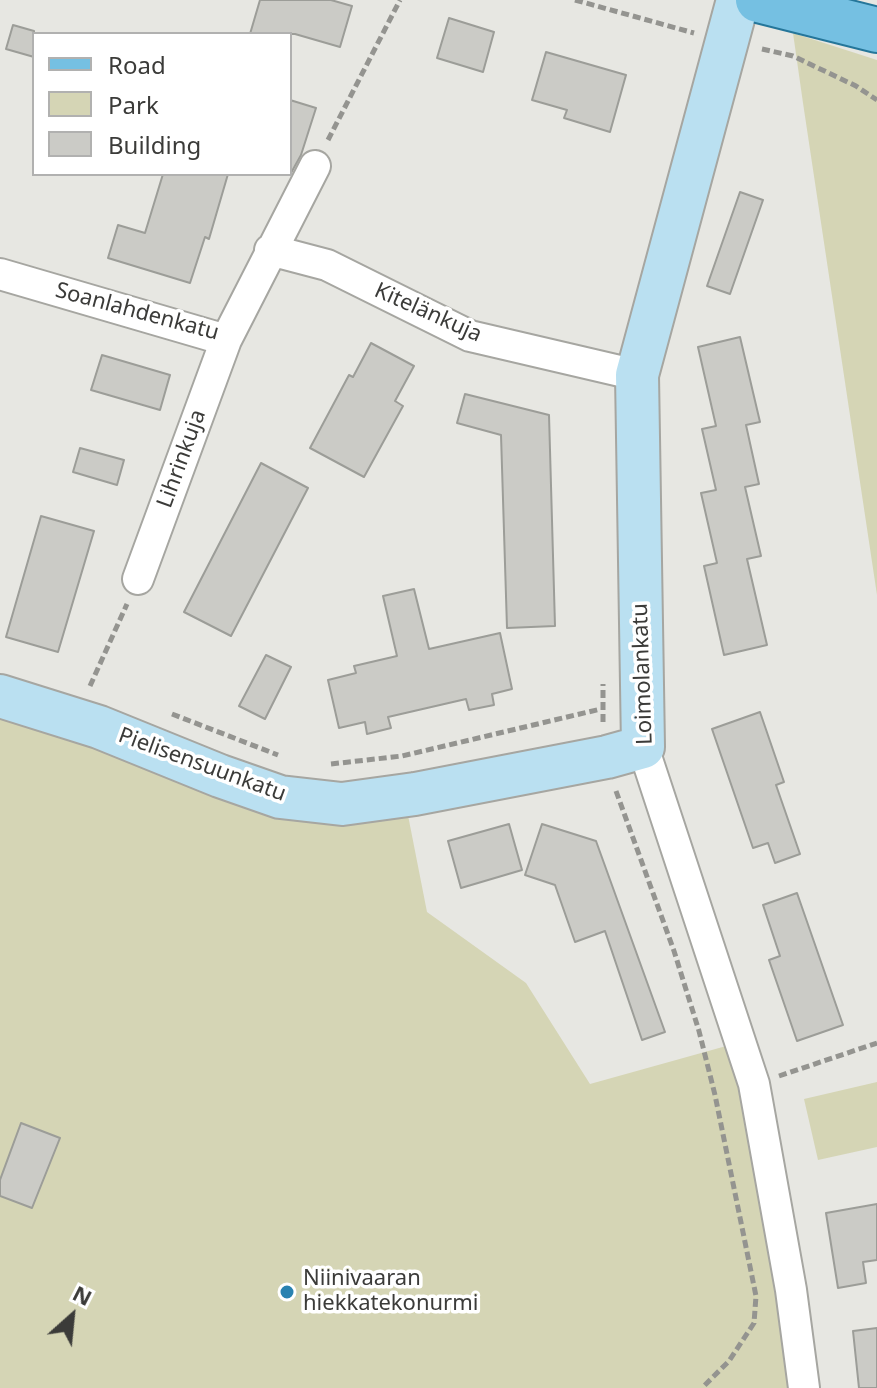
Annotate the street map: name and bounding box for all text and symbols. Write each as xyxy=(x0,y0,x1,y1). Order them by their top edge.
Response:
legend xyxy=(32,32,292,176)
text: Road xyxy=(108,48,166,81)
text: Park xyxy=(108,88,159,121)
text: Building xyxy=(108,128,201,161)
street label: Soanlahdenkatu xyxy=(52,277,222,347)
street label: Kitelänkuja xyxy=(370,278,486,348)
street label: Lihrinkuja xyxy=(152,406,212,512)
street label: Loimolankatu xyxy=(627,603,659,745)
street label: Pielisensuunkatu xyxy=(115,722,289,808)
place label: Niinivaaran hiekkatekonurmi xyxy=(303,1266,478,1318)
north arrow xyxy=(32,1276,112,1356)
text: N xyxy=(68,1277,98,1312)
marker: Niinivaaran hiekkatekonurmi xyxy=(278,1283,296,1301)

